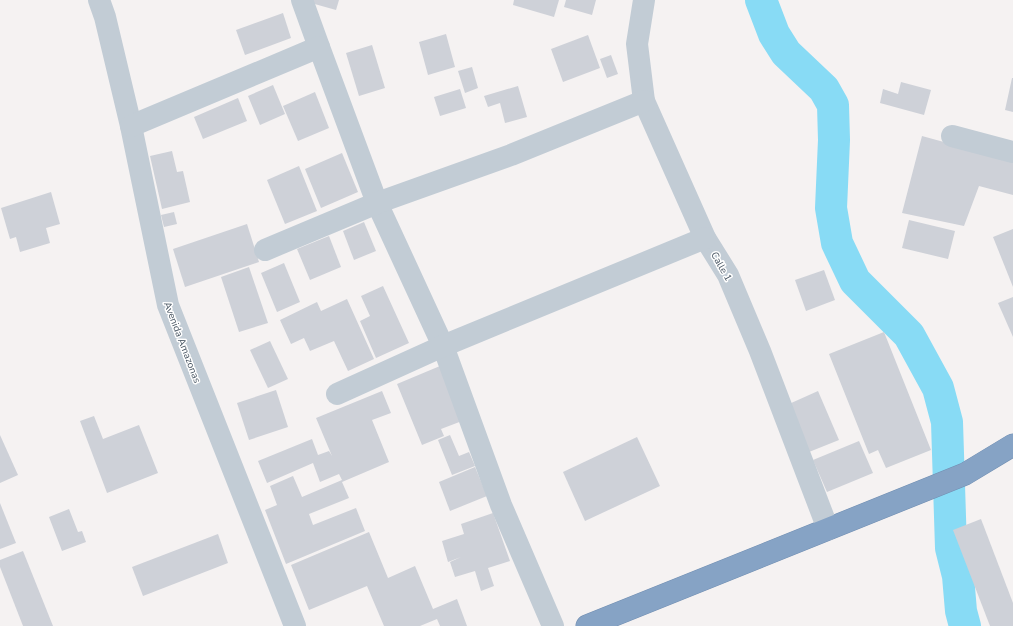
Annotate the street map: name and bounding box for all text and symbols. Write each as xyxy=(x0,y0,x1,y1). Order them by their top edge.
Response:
street label: Calle 1 xyxy=(707,249,735,284)
street label: Avenida Amazonas xyxy=(160,300,204,385)

